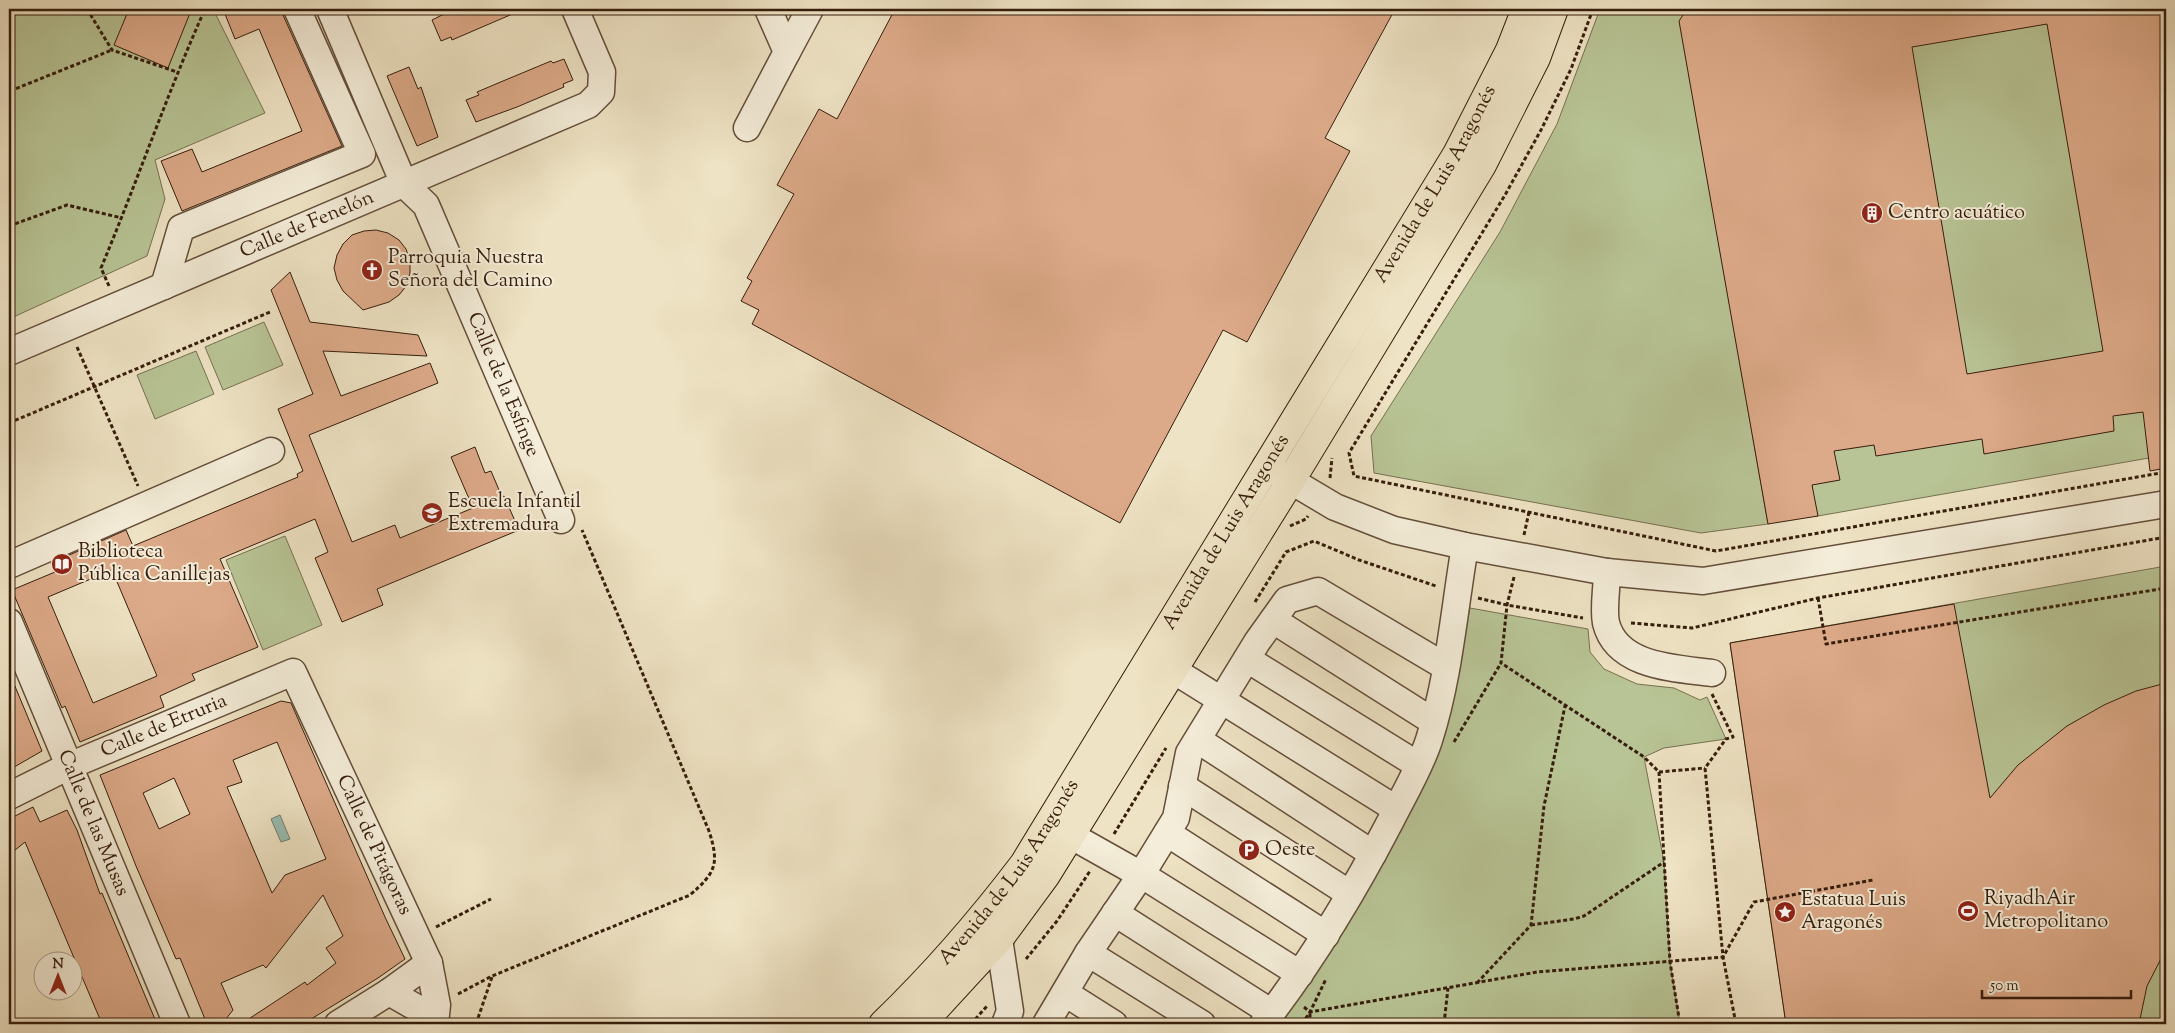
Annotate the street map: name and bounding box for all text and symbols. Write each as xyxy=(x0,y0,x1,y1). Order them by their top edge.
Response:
street label: Avenida de Luis Aragonés xyxy=(1367,80,1504,289)
street label: Calle de Fenelón xyxy=(235,183,379,266)
place label: Centro acuático xyxy=(1888,199,2025,228)
building icon: Centro acuático xyxy=(1860,201,1884,225)
place label: Parroquia Nuestra Señora del Camino xyxy=(388,244,553,296)
church icon: Parroquia Nuestra Señora del Camino xyxy=(360,258,384,282)
street label: Calle de la Esfinge xyxy=(459,308,547,462)
street label: Avenida de Luis Aragonés xyxy=(1155,429,1297,636)
place label: Escuela Infantil Extremadura xyxy=(448,488,581,540)
school or university icon: Escuela Infantil Extremadura xyxy=(420,501,444,525)
place label: Biblioteca Pública Canillejas xyxy=(78,538,230,590)
library icon: Biblioteca Pública Canillejas xyxy=(50,552,74,576)
street label: Calle de Etruria xyxy=(96,687,232,766)
street label: Calle de las Musas xyxy=(50,746,137,901)
street label: Calle de Pitágoras xyxy=(329,770,419,920)
street label: Avenida de Luis Aragonés xyxy=(932,774,1087,972)
place label: Oeste xyxy=(1265,836,1315,865)
parking icon: Oeste xyxy=(1237,838,1261,862)
place label: RiyadhAir Metropolitano xyxy=(1984,885,2108,937)
place label: Estatua Luis Aragonés xyxy=(1801,886,1906,938)
sports icon: RiyadhAir Metropolitano xyxy=(1956,899,1980,923)
place icon: Estatua Luis Aragonés xyxy=(1773,900,1797,924)
north arrow xyxy=(32,950,82,1000)
text: N xyxy=(52,955,64,975)
scale bar xyxy=(1982,968,2131,1000)
text: 50 m xyxy=(1989,976,2019,997)

